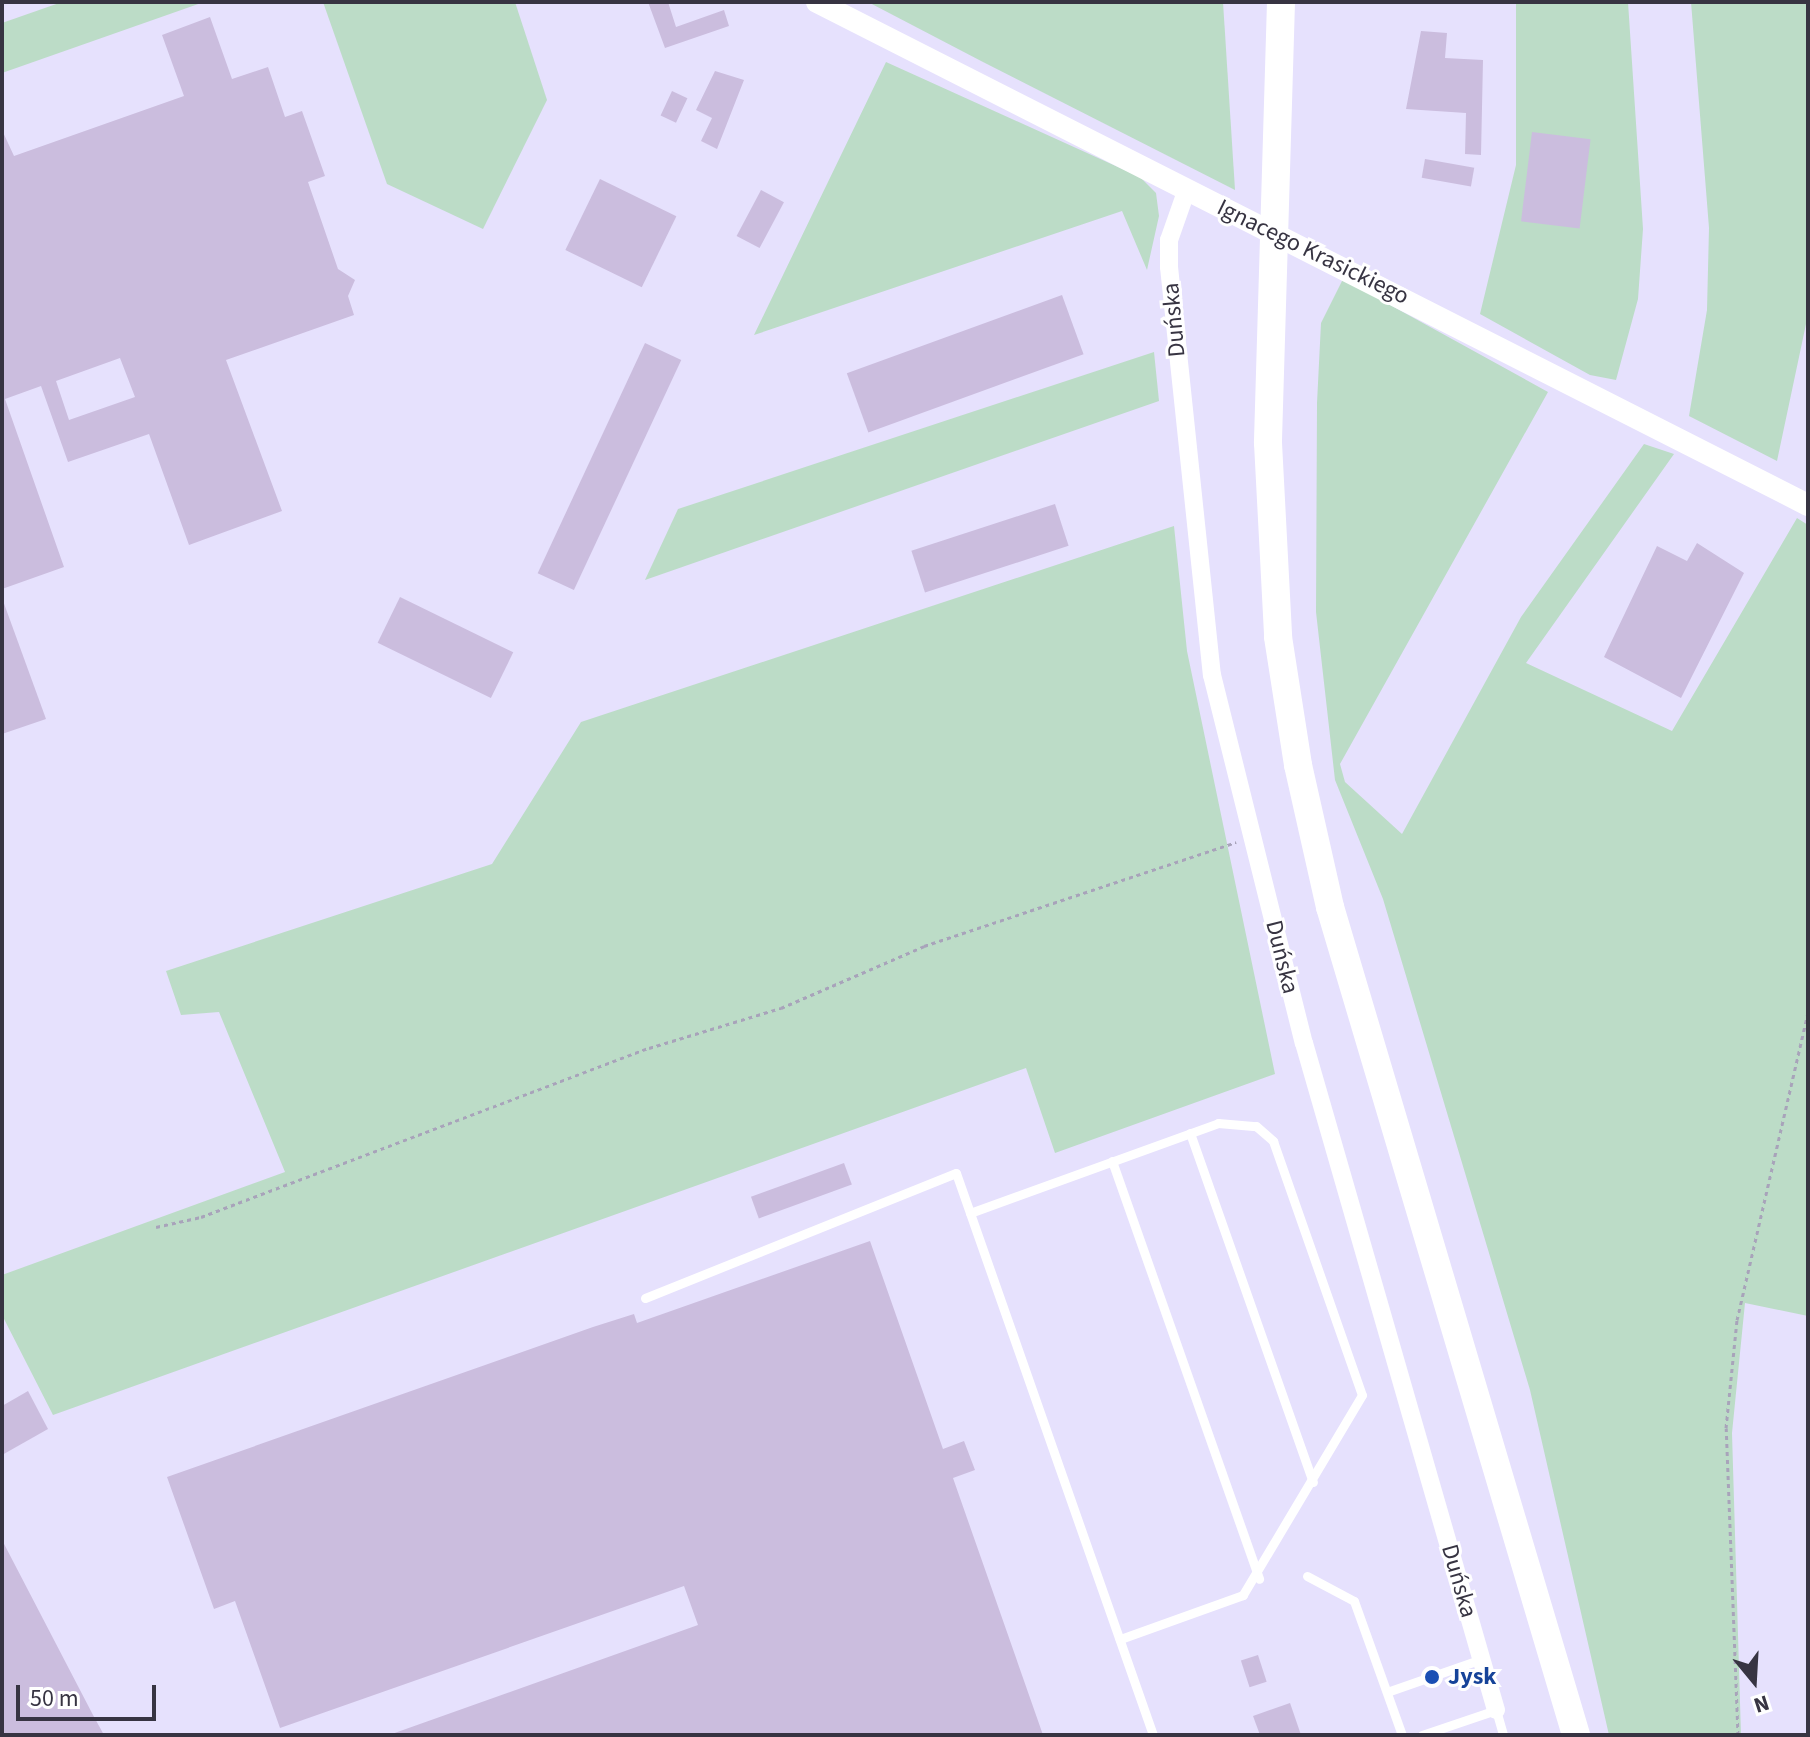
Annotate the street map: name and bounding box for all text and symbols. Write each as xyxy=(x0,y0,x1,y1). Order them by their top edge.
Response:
street label: Ignacego Krasickiego xyxy=(1212,193,1414,311)
street label: Duńska xyxy=(1156,282,1192,358)
street label: Duńska xyxy=(1259,917,1305,997)
street label: Duńska xyxy=(1435,1541,1483,1621)
north arrow xyxy=(1714,1641,1794,1721)
place label: Jysk xyxy=(1448,1663,1497,1691)
marker: Jysk xyxy=(1423,1668,1441,1686)
scale bar xyxy=(20,1669,160,1719)
text: 50 m xyxy=(30,1681,79,1716)
text: N xyxy=(1750,1686,1773,1721)

